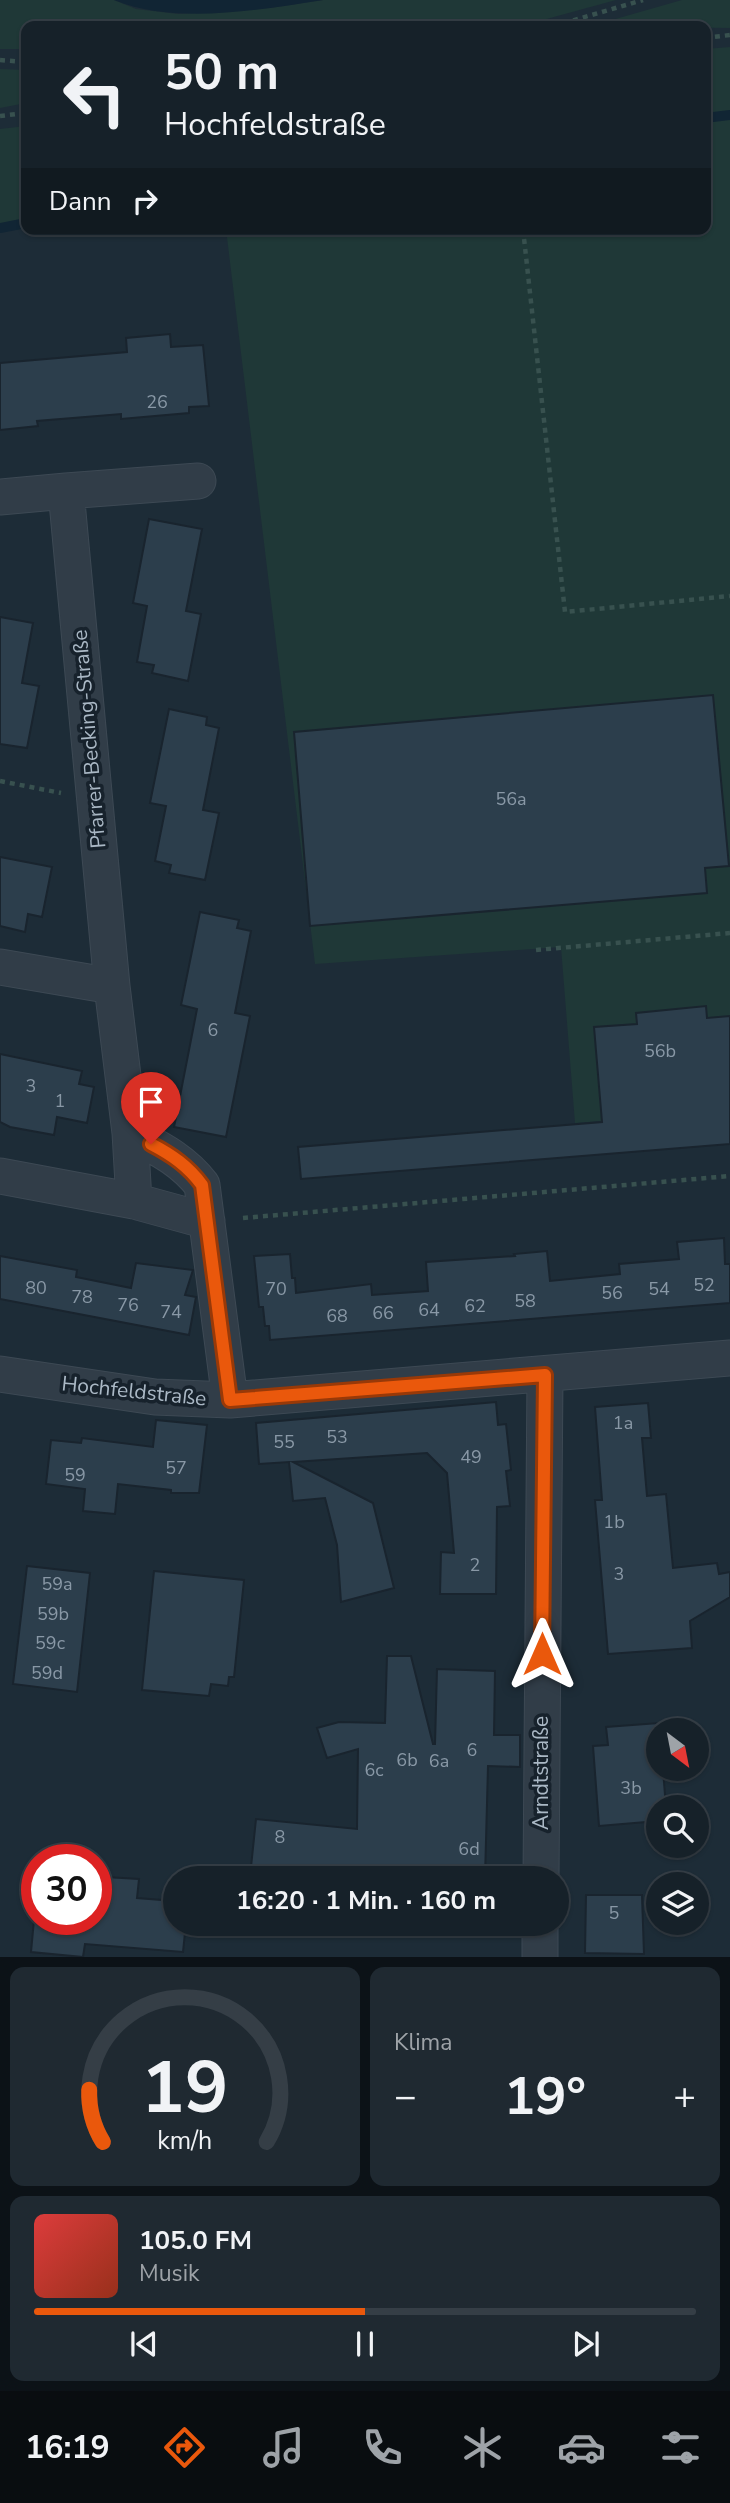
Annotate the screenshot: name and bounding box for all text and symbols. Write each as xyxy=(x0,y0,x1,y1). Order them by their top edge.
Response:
text: 50 m xyxy=(164,39,279,106)
icon: left xyxy=(49,49,140,140)
text: Hochfeldstraße xyxy=(164,103,386,146)
icon: right xyxy=(126,182,164,220)
text: Dann xyxy=(49,184,112,219)
house number: 26 xyxy=(146,390,168,414)
street label: Pfarrer-Becking-Straße xyxy=(65,629,113,849)
house number: 56a xyxy=(495,787,527,811)
house number: 6 xyxy=(208,1018,218,1042)
house number: 56b xyxy=(644,1039,676,1063)
pin xyxy=(121,1072,181,1144)
house number: 3 xyxy=(26,1074,36,1098)
icon: arrive xyxy=(132,1083,170,1121)
house number: 1 xyxy=(55,1089,65,1113)
house number: 52 xyxy=(693,1273,715,1297)
house number: 80 xyxy=(25,1276,47,1300)
house number: 70 xyxy=(265,1277,287,1301)
house number: 54 xyxy=(648,1277,670,1301)
house number: 56 xyxy=(601,1281,623,1305)
house number: 78 xyxy=(71,1285,93,1309)
house number: 58 xyxy=(514,1289,536,1313)
house number: 76 xyxy=(117,1293,139,1317)
house number: 62 xyxy=(464,1294,486,1318)
house number: 64 xyxy=(418,1298,440,1322)
house number: 74 xyxy=(160,1300,182,1324)
house number: 66 xyxy=(372,1301,394,1325)
house number: 68 xyxy=(326,1304,348,1328)
street label: Hochfeldstraße xyxy=(60,1369,208,1413)
house number: 1a xyxy=(613,1411,633,1435)
house number: 53 xyxy=(326,1425,348,1449)
house number: 55 xyxy=(273,1430,295,1454)
house number: 49 xyxy=(460,1445,482,1469)
house number: 57 xyxy=(165,1456,187,1480)
house number: 59 xyxy=(64,1463,86,1487)
house number: 1b xyxy=(603,1510,625,1534)
house number: 2 xyxy=(470,1553,480,1577)
house number: 3 xyxy=(614,1562,624,1586)
house number: 59a xyxy=(41,1572,73,1596)
house number: 59b xyxy=(37,1602,69,1626)
position arrow xyxy=(505,1617,579,1691)
house number: 59c xyxy=(35,1631,65,1655)
house number: 59d xyxy=(31,1661,63,1685)
street label: Arndtstraße xyxy=(527,1716,555,1830)
north arrow xyxy=(646,1718,709,1782)
map controls xyxy=(646,1718,709,1935)
house number: 6 xyxy=(467,1738,477,1762)
house number: 6b xyxy=(396,1748,418,1772)
house number: 6a xyxy=(429,1749,449,1773)
house number: 6c xyxy=(364,1758,384,1782)
house number: 3b xyxy=(620,1776,642,1800)
button: search xyxy=(646,1795,709,1858)
house number: 8 xyxy=(275,1825,285,1849)
house number: 6d xyxy=(458,1837,480,1861)
speed limit sign: 30 xyxy=(21,1844,112,1935)
button: layers xyxy=(646,1872,709,1935)
text: 16:20 · 1 Min. · 160 m xyxy=(236,1883,496,1918)
house number: 5 xyxy=(609,1901,619,1925)
text: Klima xyxy=(394,2027,452,2058)
text: 19 xyxy=(141,2039,229,2139)
text: 19° xyxy=(504,2061,586,2132)
text: − xyxy=(394,2071,417,2122)
text: + xyxy=(673,2071,696,2122)
text: km/h xyxy=(157,2124,213,2158)
text: 105.0 FM xyxy=(139,2223,252,2258)
text: Musik xyxy=(139,2258,199,2289)
icon: previous xyxy=(125,2325,163,2363)
icon: pause xyxy=(346,2325,384,2363)
icon: next xyxy=(567,2325,605,2363)
icon: directions xyxy=(160,2423,209,2472)
icon: music xyxy=(259,2423,308,2472)
icon: phone xyxy=(358,2423,407,2472)
icon: climate xyxy=(458,2423,507,2472)
icon: car xyxy=(557,2423,606,2472)
icon: filters xyxy=(656,2423,705,2472)
text: 16:19 xyxy=(25,2426,110,2469)

